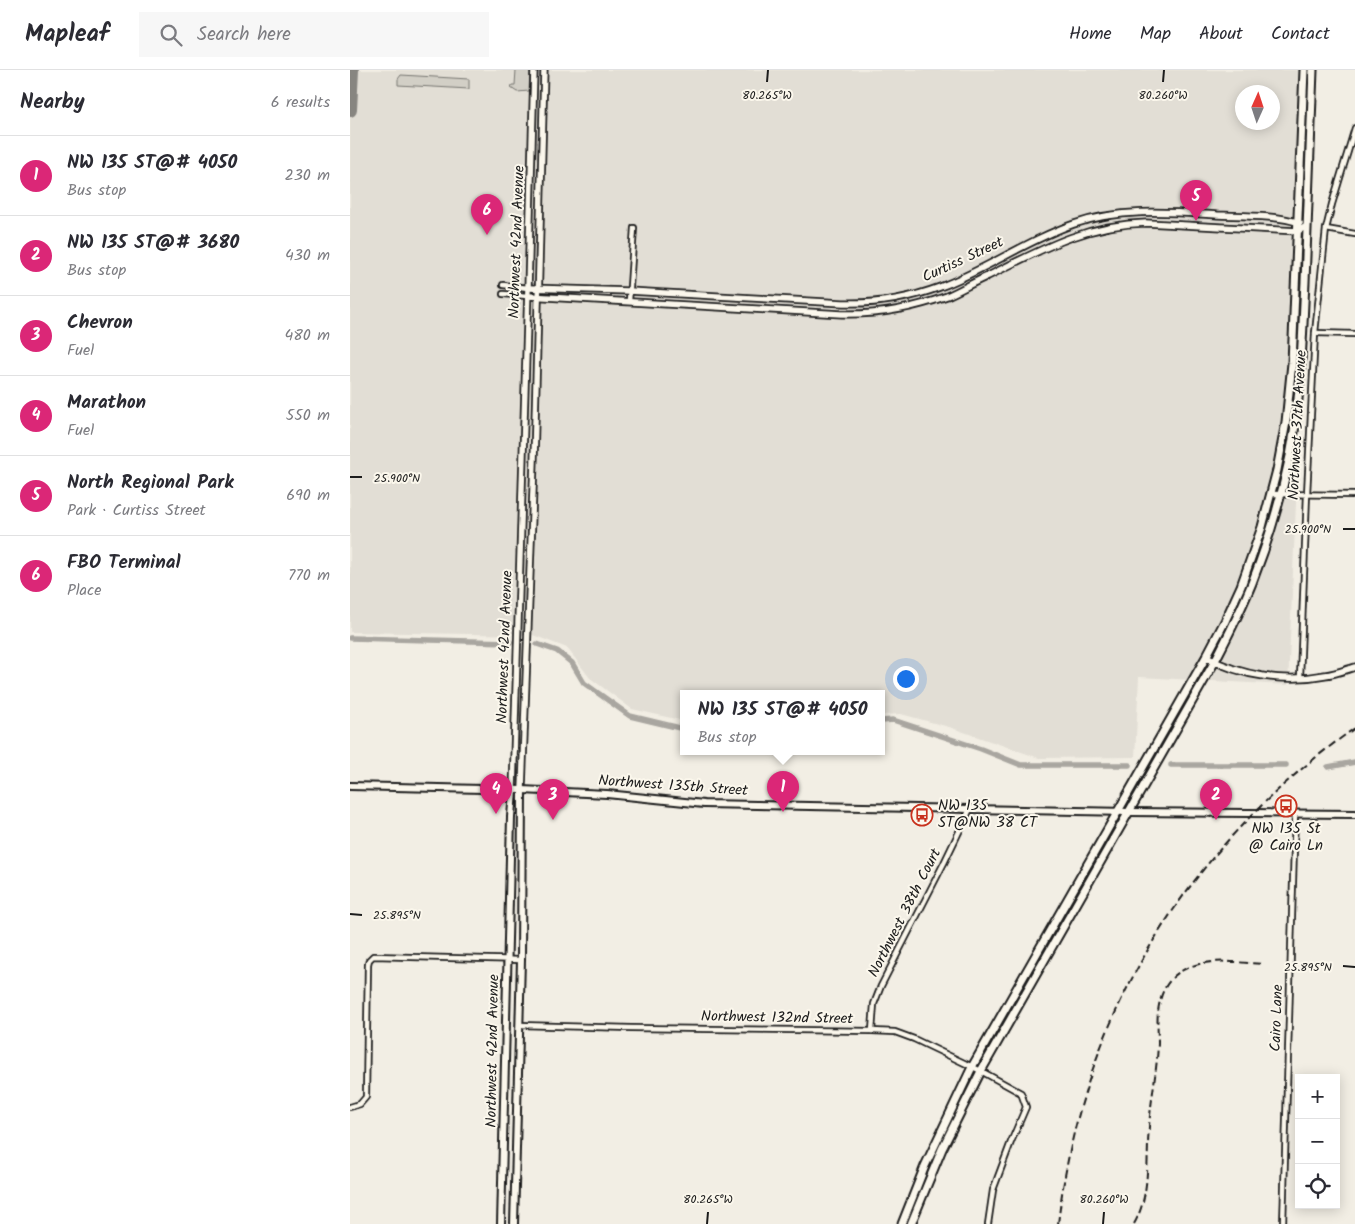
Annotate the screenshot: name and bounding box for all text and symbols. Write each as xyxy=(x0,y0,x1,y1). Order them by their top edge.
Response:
search box xyxy=(139,12,489,57)
text: Mapleaf xyxy=(25,15,109,54)
text: Search here xyxy=(197,20,291,50)
text: Home xyxy=(1069,20,1112,49)
text: Map xyxy=(1140,20,1171,49)
text: About xyxy=(1199,20,1243,49)
text: Contact xyxy=(1271,20,1330,49)
icon: search xyxy=(157,21,185,49)
north arrow xyxy=(1235,85,1280,130)
text: Nearby xyxy=(20,86,85,119)
text: 80.265°W xyxy=(742,86,792,105)
text: 80.260°W xyxy=(1138,86,1188,105)
text: 6 results xyxy=(271,90,330,115)
text: NW 135 ST@# 4050 xyxy=(67,148,237,178)
text: 1 xyxy=(34,163,38,188)
text: 230 m xyxy=(284,163,330,188)
street label: Northwest 42nd Avenue xyxy=(502,165,532,319)
text: Bus stop xyxy=(67,178,126,203)
pin: 5 xyxy=(1180,180,1212,221)
pin: 6 xyxy=(471,194,503,235)
text: NW 135 ST@# 3680 xyxy=(67,228,239,258)
street label: Curtiss Street xyxy=(918,231,1008,289)
text: 2 xyxy=(31,243,41,268)
text: 430 m xyxy=(285,243,330,268)
text: Bus stop xyxy=(67,258,126,283)
text: Chevron xyxy=(67,308,133,338)
text: 3 xyxy=(32,323,40,348)
text: 480 m xyxy=(284,323,330,348)
text: Fuel xyxy=(67,338,94,363)
street label: Northwest 37th Avenue xyxy=(1282,349,1314,501)
text: Marathon xyxy=(67,388,146,418)
text: 4 xyxy=(32,403,40,428)
text: 550 m xyxy=(286,403,330,428)
text: Fuel xyxy=(67,418,94,443)
text: North Regional Park xyxy=(67,468,234,498)
text: 25.900°N xyxy=(374,469,420,488)
text: 5 xyxy=(32,483,40,508)
text: 690 m xyxy=(286,483,330,508)
text: Park · Curtiss Street xyxy=(67,498,206,523)
text: 25.900°N xyxy=(1285,520,1331,539)
text: FBO Terminal xyxy=(67,548,181,578)
text: 6 xyxy=(32,563,40,588)
text: 770 m xyxy=(288,563,330,588)
street label: Northwest 42nd Avenue xyxy=(490,570,520,724)
text: Place xyxy=(67,578,101,603)
your location xyxy=(893,666,919,692)
popup xyxy=(680,690,885,755)
text: NW 135 ST@# 4050 xyxy=(697,695,868,725)
text: Bus stop xyxy=(697,725,756,750)
street label: Northwest 135th Street xyxy=(597,769,749,803)
pin: 1 xyxy=(767,771,799,812)
pin: 4 xyxy=(480,773,512,814)
pin: 3 xyxy=(537,779,569,820)
pin: 2 xyxy=(1200,779,1232,820)
place label: NW 135 ST@NW 38 CT xyxy=(938,794,1039,835)
bus stop icon: NW 135 St @ Cairo Ln xyxy=(1274,794,1298,818)
bus stop icon: NW 135 ST@NW 38 CT xyxy=(910,803,934,827)
place label: NW 135 St @ Cairo Ln xyxy=(1249,817,1323,858)
street label: Northwest 38th Court xyxy=(862,844,948,982)
text: 25.895°N xyxy=(373,906,421,925)
text: 25.895°N xyxy=(1284,958,1332,977)
street label: Northwest 42nd Avenue xyxy=(480,974,506,1128)
street label: Cairo Lane xyxy=(1264,984,1290,1052)
street label: Northwest 132nd Street xyxy=(701,1005,854,1031)
map controls xyxy=(1295,1074,1340,1209)
button: + xyxy=(1295,1074,1340,1119)
button: − xyxy=(1295,1119,1340,1164)
button: locate xyxy=(1295,1164,1340,1209)
text: 80.265°W xyxy=(683,1190,733,1209)
text: 80.260°W xyxy=(1079,1190,1129,1209)

